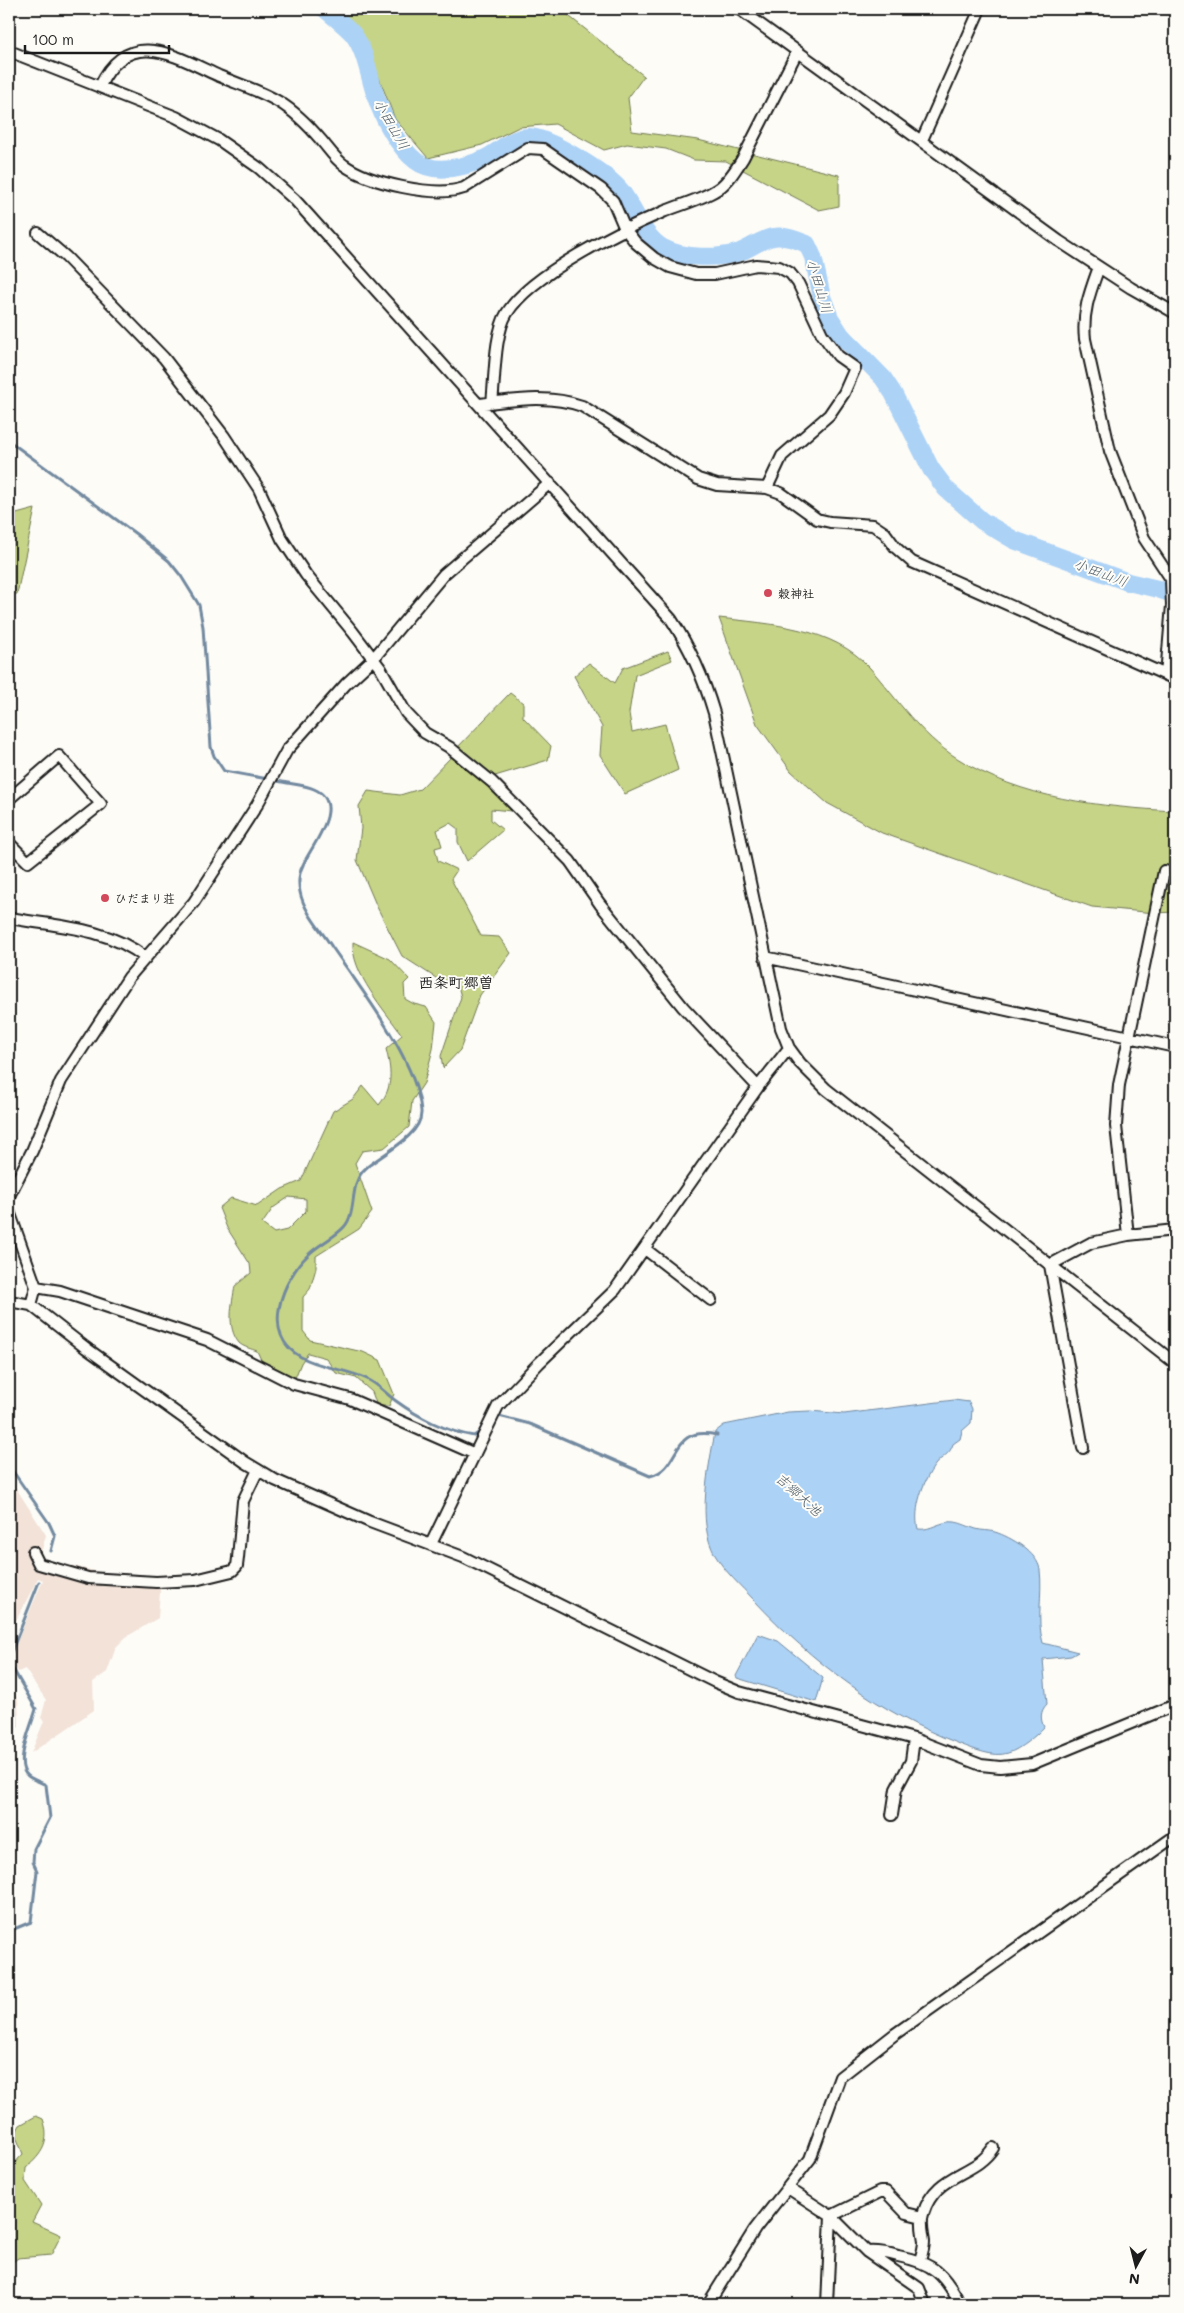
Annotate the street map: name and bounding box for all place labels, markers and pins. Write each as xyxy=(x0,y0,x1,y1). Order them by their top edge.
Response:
place label: 穀神社 xyxy=(778,585,814,601)
marker: 穀神社 xyxy=(762,587,774,599)
place label: ひだまり荘 xyxy=(115,890,175,906)
marker: ひだまり荘 xyxy=(99,892,111,904)

